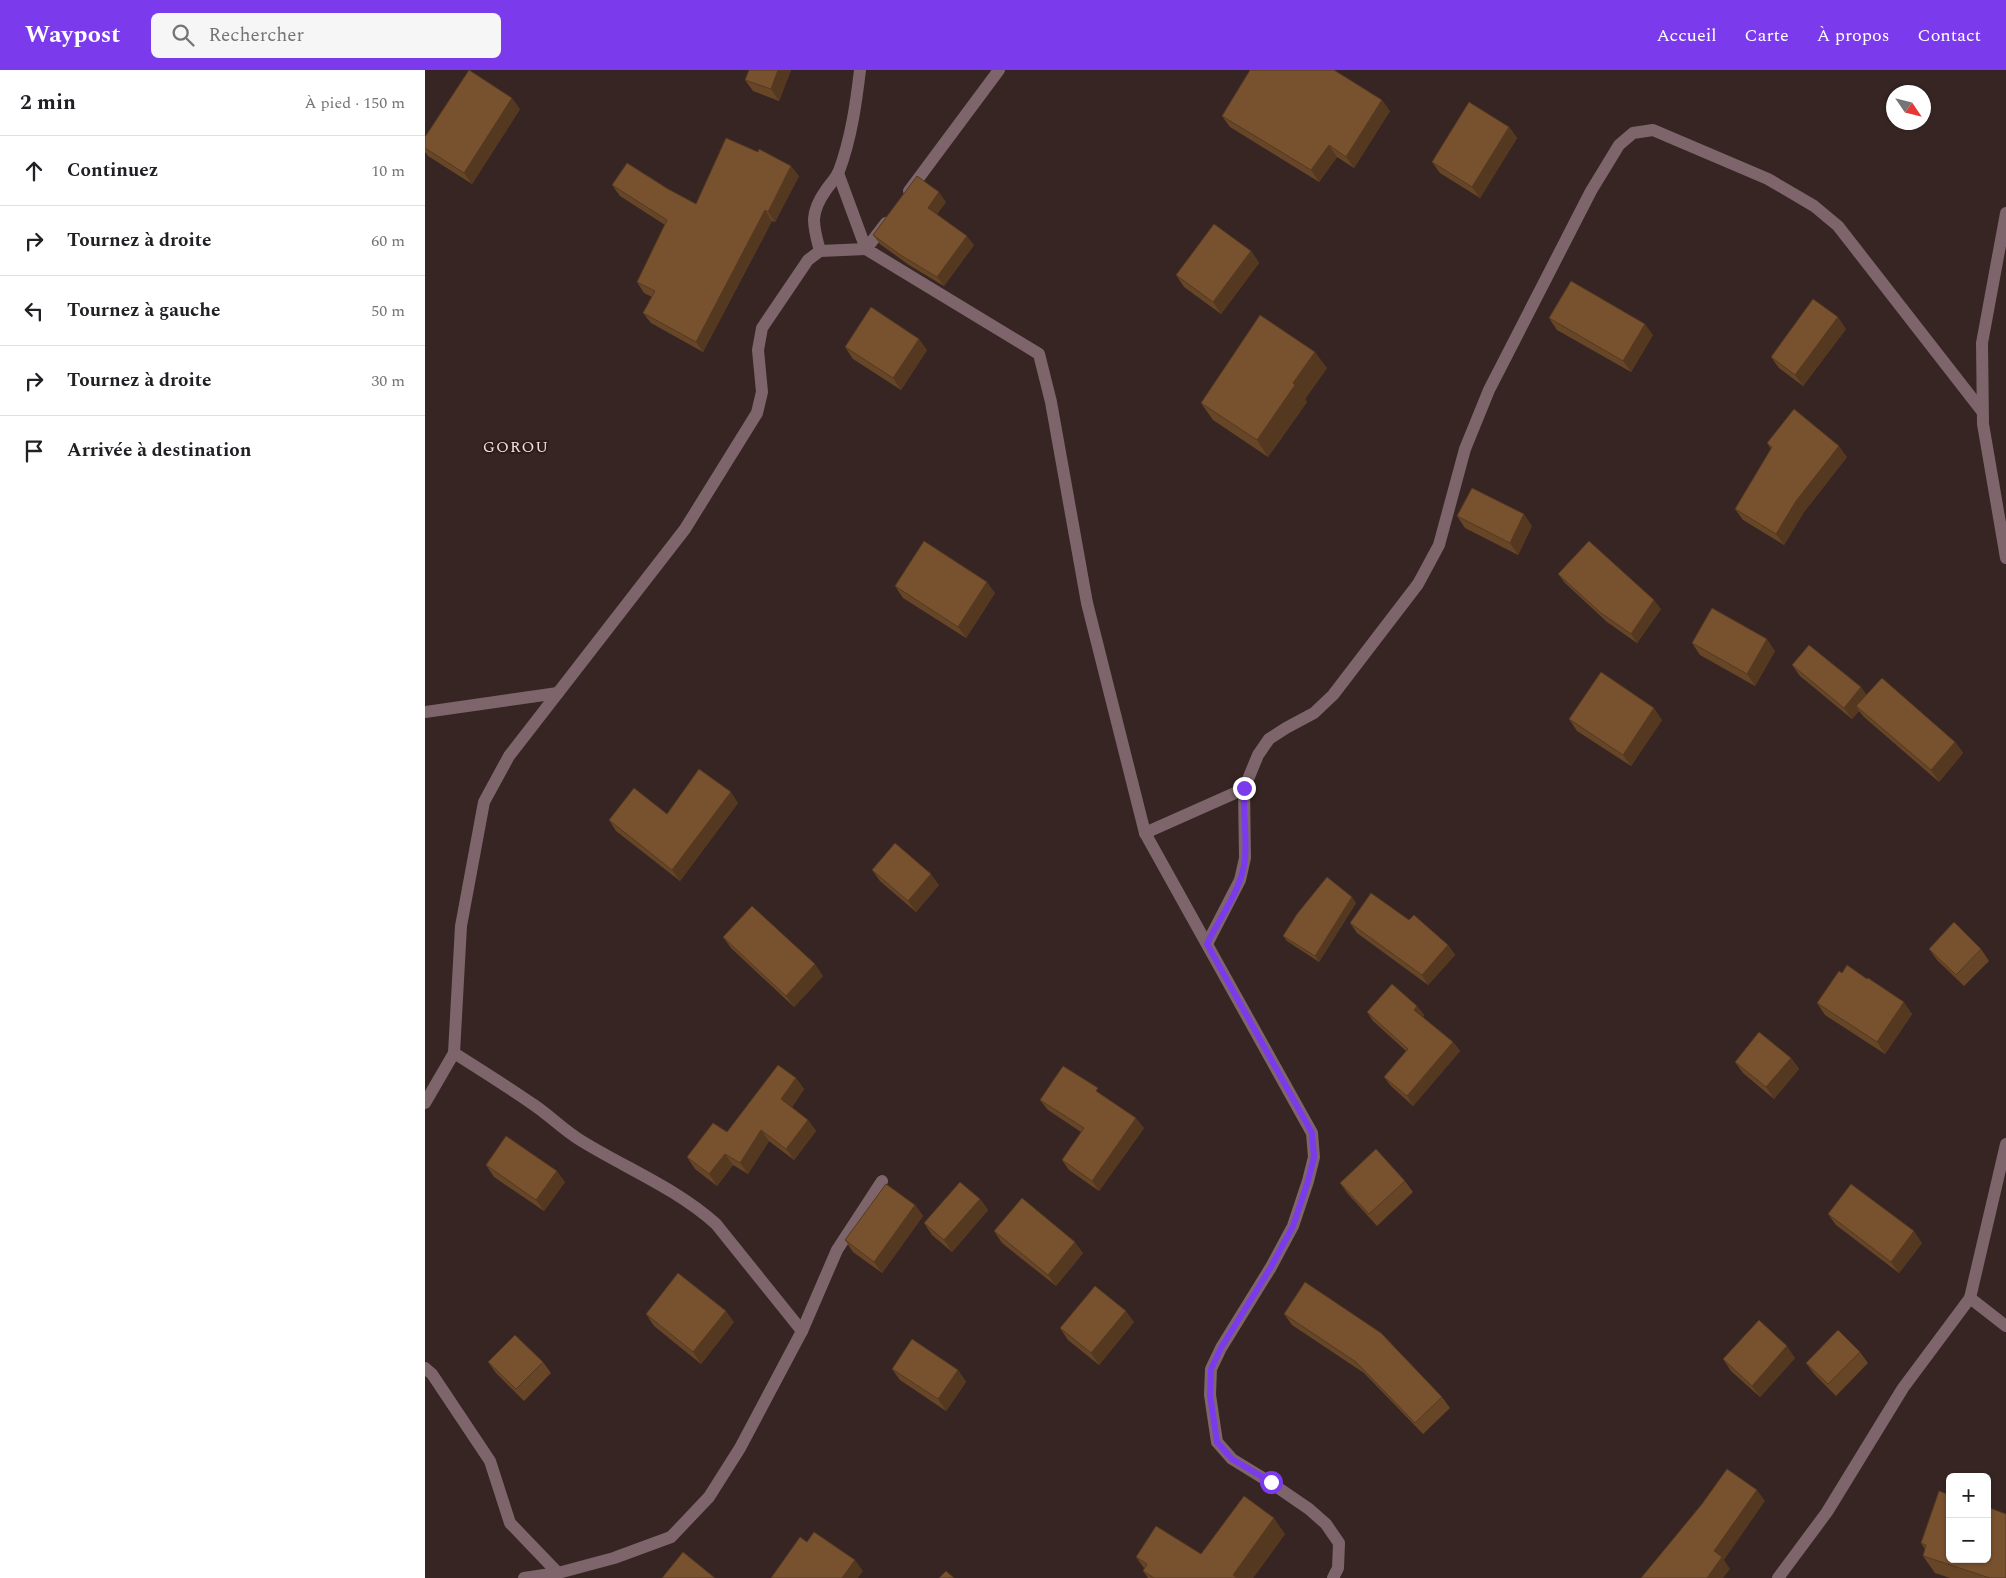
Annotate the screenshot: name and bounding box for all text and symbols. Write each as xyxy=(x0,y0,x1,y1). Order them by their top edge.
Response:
search box xyxy=(151,13,501,58)
text: Waypost xyxy=(25,17,121,53)
icon: search xyxy=(169,21,197,49)
text: Rechercher xyxy=(209,21,304,50)
text: Accueil xyxy=(1656,22,1717,49)
text: Carte xyxy=(1745,22,1789,49)
text: À propos xyxy=(1817,22,1890,49)
text: Contact xyxy=(1918,22,1981,49)
north arrow xyxy=(1886,85,1931,130)
text: 2 min xyxy=(20,87,76,119)
text: À pied · 150 m xyxy=(304,91,405,115)
text: Continuez xyxy=(67,156,158,185)
icon: ahead xyxy=(20,157,48,185)
text: 10 m xyxy=(371,159,405,183)
text: Tournez à droite xyxy=(67,226,211,255)
icon: right xyxy=(20,227,48,255)
text: 60 m xyxy=(371,229,405,253)
text: Tournez à gauche xyxy=(67,296,220,325)
icon: left xyxy=(20,297,48,325)
text: 50 m xyxy=(371,299,405,323)
text: Tournez à droite xyxy=(67,366,211,395)
icon: right xyxy=(20,367,48,395)
text: 30 m xyxy=(371,369,405,393)
district label: GOROU xyxy=(483,435,549,459)
text: Arrivée à destination xyxy=(67,436,251,465)
icon: arrive xyxy=(20,437,48,465)
route end xyxy=(1233,777,1256,800)
route start xyxy=(1260,1471,1283,1494)
map controls xyxy=(1946,1473,1991,1563)
button: + xyxy=(1946,1473,1991,1518)
button: − xyxy=(1946,1518,1991,1563)

